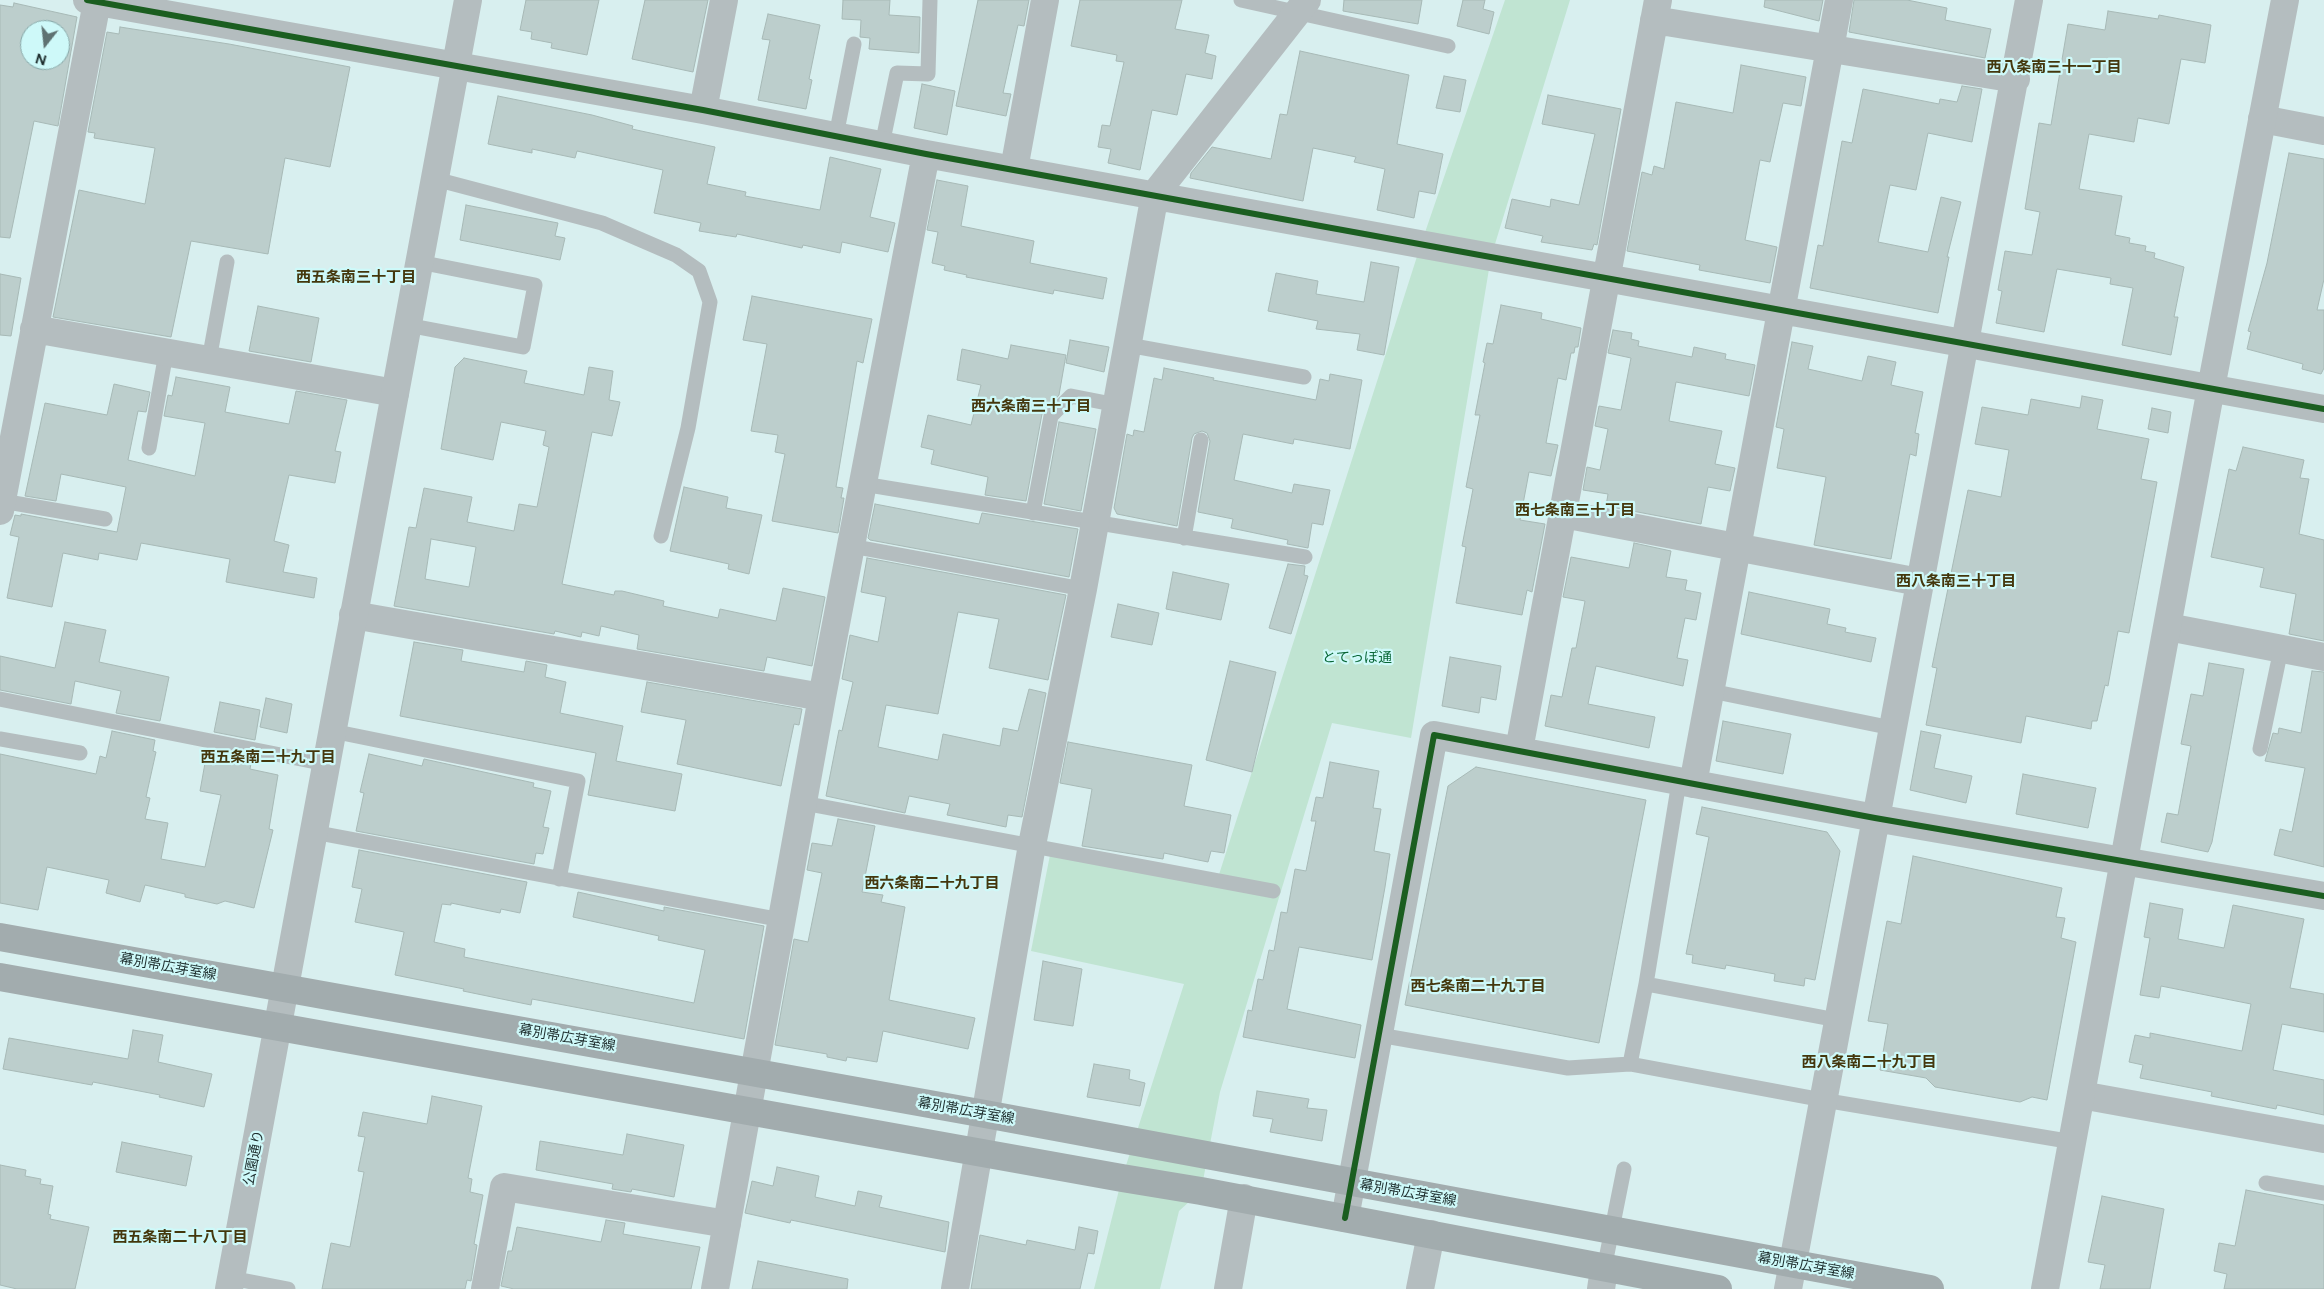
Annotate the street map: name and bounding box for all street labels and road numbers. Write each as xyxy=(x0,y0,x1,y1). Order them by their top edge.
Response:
street label: 幕別帯広芽室線 xyxy=(118,950,218,984)
street label: 幕別帯広芽室線 xyxy=(517,1021,617,1055)
street label: 幕別帯広芽室線 xyxy=(916,1094,1016,1128)
street label: 公園通り xyxy=(240,1129,268,1187)
street label: 幕別帯広芽室線 xyxy=(1358,1176,1458,1210)
street label: 幕別帯広芽室線 xyxy=(1756,1249,1856,1283)

